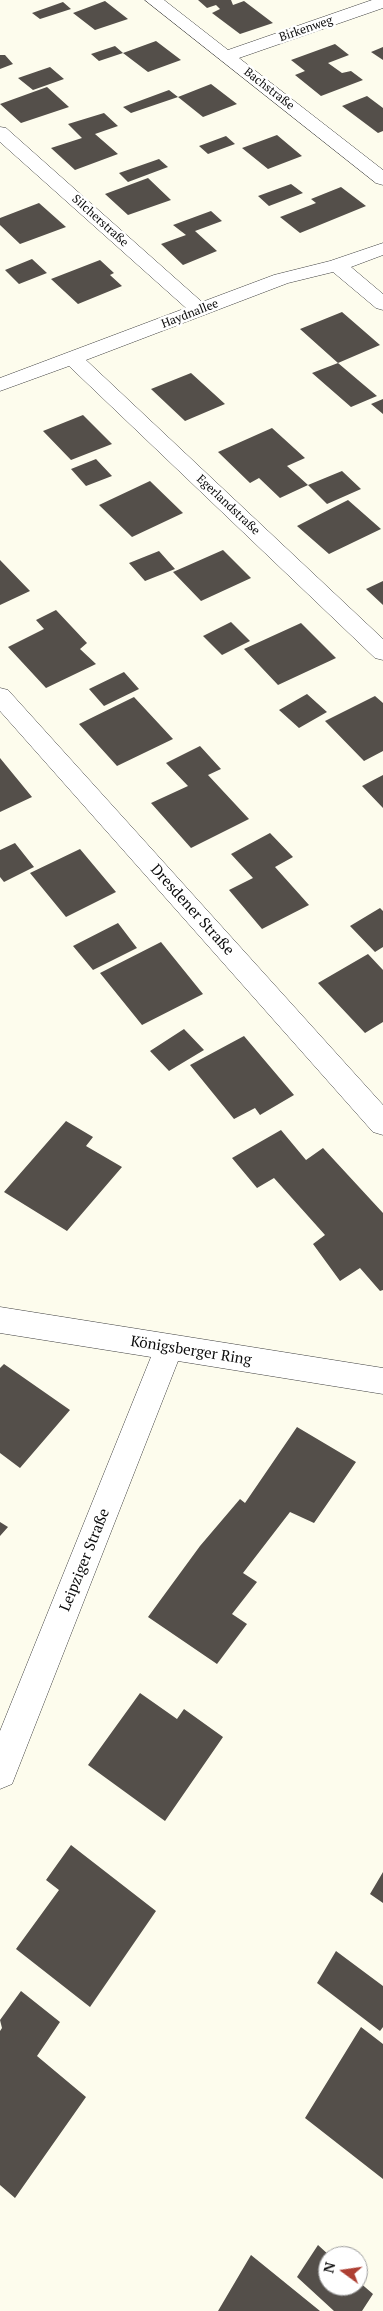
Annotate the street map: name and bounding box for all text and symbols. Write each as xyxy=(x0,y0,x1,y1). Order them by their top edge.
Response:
street label: Birkenweg xyxy=(277,13,335,45)
street label: Bachstraße xyxy=(241,65,297,113)
street label: Silcherstraße xyxy=(69,192,131,250)
street label: Haydnallee xyxy=(159,297,221,331)
street label: Egerlandstraße xyxy=(193,472,263,538)
street label: Dresdener Straße xyxy=(146,861,238,959)
street label: Königsberger Ring xyxy=(129,1333,253,1369)
street label: Leipziger Straße xyxy=(56,1506,114,1614)
north arrow xyxy=(318,2246,368,2296)
text: N xyxy=(318,2260,339,2275)

